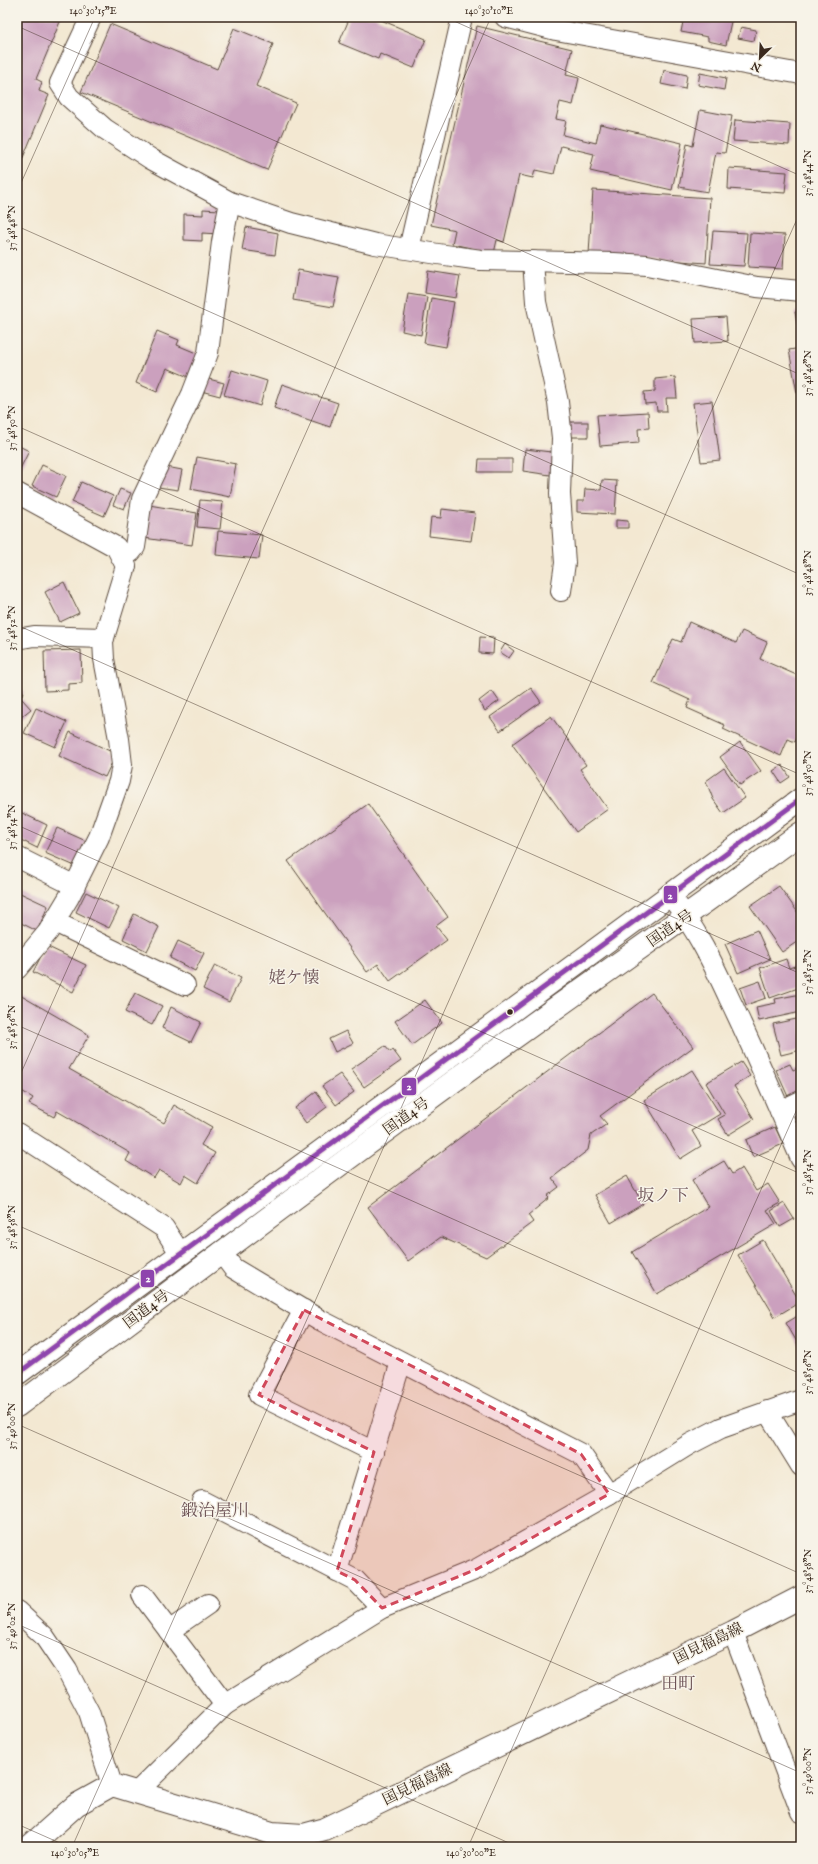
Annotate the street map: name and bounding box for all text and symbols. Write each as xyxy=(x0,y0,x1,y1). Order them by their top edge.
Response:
text: 140°30'15"E xyxy=(69,5,117,18)
text: 140°30'10"E xyxy=(465,5,513,18)
north arrow xyxy=(740,38,780,78)
text: N xyxy=(749,58,764,75)
text: 37°48'44"N xyxy=(802,149,815,196)
text: 37°48'48"N xyxy=(6,205,19,251)
text: 37°48'46"N xyxy=(802,350,815,396)
text: 37°48'50"N xyxy=(6,405,19,451)
text: 37°48'48"N xyxy=(802,550,815,596)
text: 37°48'52"N xyxy=(6,605,19,651)
text: 37°48'50"N xyxy=(802,750,815,796)
text: 37°48'54"N xyxy=(6,804,19,850)
line badge: 2 xyxy=(663,885,678,904)
text: 2 xyxy=(667,889,673,903)
street label: 国道4号 xyxy=(643,906,697,951)
text: 37°48'52"N xyxy=(802,949,815,995)
district label: 姥ケ懐 xyxy=(269,968,320,989)
text: 37°48'56"N xyxy=(6,1004,19,1049)
unlabelled marker xyxy=(505,1007,515,1017)
line badge: 2 xyxy=(401,1077,417,1096)
text: 2 xyxy=(406,1080,412,1094)
street label: 国道4号 xyxy=(380,1093,433,1139)
text: 37°48'54"N xyxy=(802,1149,815,1195)
district label: 坂ノ下 xyxy=(638,1186,689,1207)
text: 37°48'58"N xyxy=(6,1204,19,1249)
line badge: 2 xyxy=(140,1269,155,1288)
text: 2 xyxy=(145,1272,151,1286)
street label: 国道4号 xyxy=(120,1286,173,1333)
text: 37°48'56"N xyxy=(802,1349,815,1394)
text: 37°49'00"N xyxy=(6,1402,19,1450)
district label: 鍛治屋川 xyxy=(181,1501,249,1522)
text: 37°48'58"N xyxy=(802,1548,815,1593)
text: 37°49'02"N xyxy=(6,1602,19,1649)
street label: 国見福島線 xyxy=(670,1618,746,1668)
district label: 田町 xyxy=(661,1674,695,1695)
text: 37°49'00"N xyxy=(802,1747,815,1795)
street label: 国見福島線 xyxy=(379,1759,455,1809)
text: 140°30'05"E xyxy=(51,1847,99,1860)
text: 140°30'00"E xyxy=(446,1847,496,1860)

